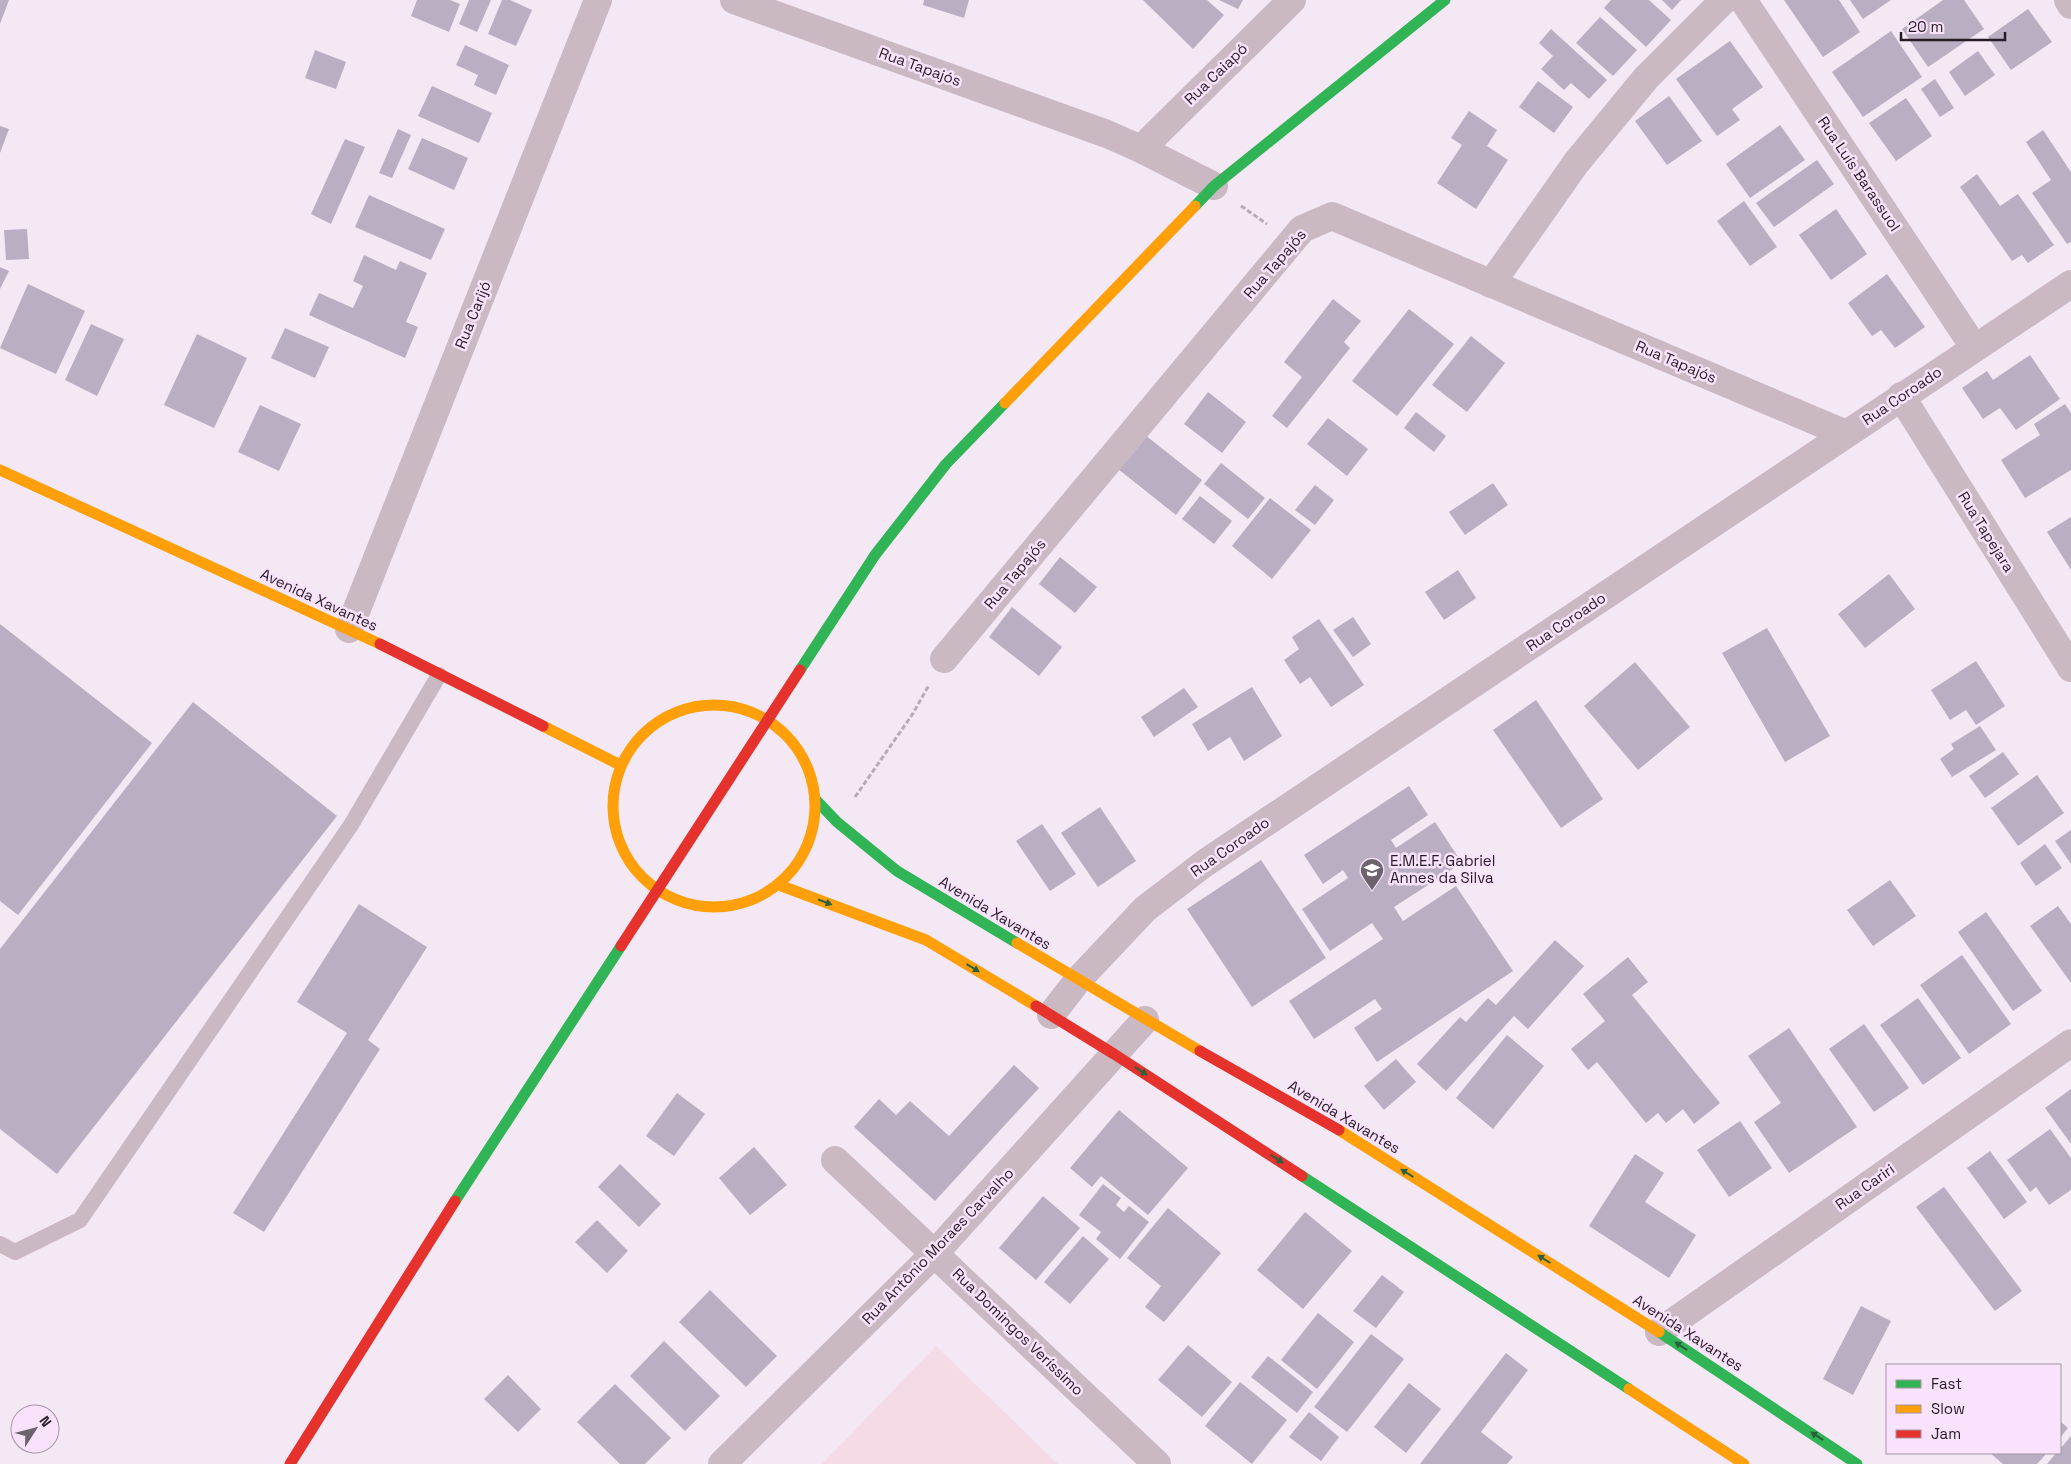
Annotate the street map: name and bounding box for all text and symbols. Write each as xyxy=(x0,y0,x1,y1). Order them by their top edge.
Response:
scale bar xyxy=(1901,10,2005,42)
text: 20 m xyxy=(1908,17,1943,36)
street label: Rua Caiapó xyxy=(1180,39,1251,108)
street label: Rua Tapajós xyxy=(876,43,964,90)
street label: Rua Luís Barassuol xyxy=(1814,113,1905,235)
street label: Rua Tapajós xyxy=(1239,225,1310,302)
street label: Rua Carijó xyxy=(450,278,495,352)
street label: Rua Tapajós xyxy=(1633,336,1720,387)
street label: Rua Coroado xyxy=(1858,362,1945,429)
street label: Rua Tapejara xyxy=(1954,488,2019,576)
street label: Rua Tapajós xyxy=(980,535,1050,613)
street label: Avenida Xavantes xyxy=(257,564,381,635)
street label: Rua Coroado xyxy=(1522,588,1609,655)
street label: Rua Coroado xyxy=(1187,812,1273,881)
place label: E.M.E.F. Gabriel Annes da Silva xyxy=(1390,851,1495,887)
school or university icon: E.M.E.F. Gabriel Annes da Silva xyxy=(1359,857,1385,891)
street label: Avenida Xavantes xyxy=(936,872,1055,954)
one-way arrow xyxy=(817,899,832,907)
one-way arrow xyxy=(966,964,979,973)
one-way arrow xyxy=(1134,1066,1148,1076)
street label: Avenida Xavantes xyxy=(1285,1076,1404,1158)
one-way arrow xyxy=(1271,1155,1284,1164)
street label: Rua Cariri xyxy=(1831,1159,1898,1214)
street label: Rua Antônio Moraes Carvalho xyxy=(858,1163,1018,1328)
one-way arrow xyxy=(1400,1168,1413,1177)
one-way arrow xyxy=(1538,1255,1551,1264)
street label: Rua Domingos Veríssimo xyxy=(949,1264,1088,1399)
street label: Avenida Xavantes xyxy=(1630,1290,1747,1375)
one-way arrow xyxy=(1675,1342,1688,1351)
legend xyxy=(1886,1364,2061,1454)
text: Fast xyxy=(1931,1374,1962,1393)
text: Slow xyxy=(1931,1399,1965,1418)
north arrow xyxy=(10,1404,60,1454)
text: N xyxy=(35,1412,56,1430)
text: Jam xyxy=(1931,1424,1961,1443)
one-way arrow xyxy=(1810,1432,1823,1441)

